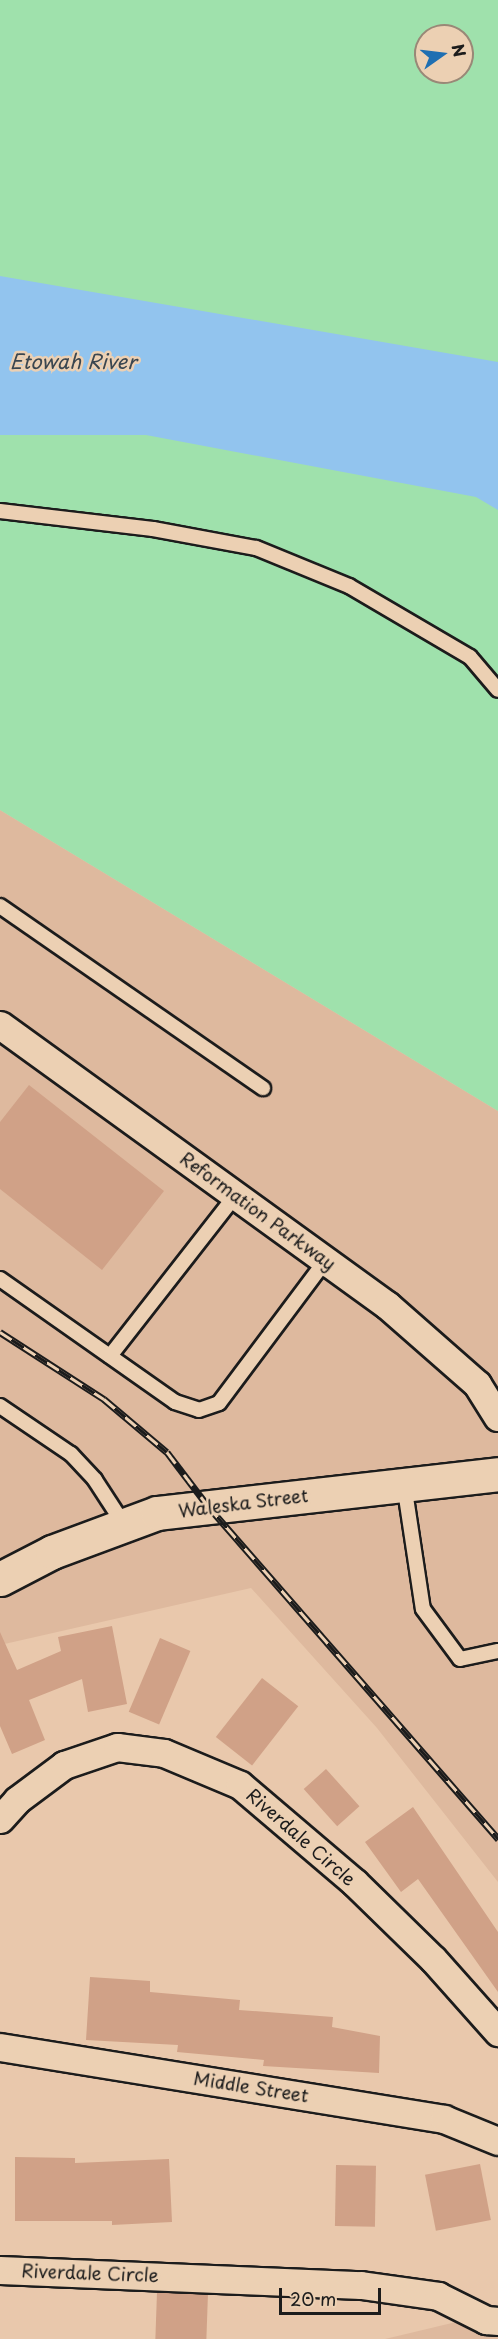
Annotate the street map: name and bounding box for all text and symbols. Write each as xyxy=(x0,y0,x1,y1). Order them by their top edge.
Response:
north arrow xyxy=(414,24,474,84)
text: N xyxy=(446,41,473,59)
water label: Etowah River xyxy=(9,349,137,373)
street label: Reformation Parkway xyxy=(176,1147,340,1275)
street label: Waleska Street xyxy=(176,1484,310,1522)
street label: Riverdale Circle xyxy=(242,1784,360,1890)
street label: Middle Street xyxy=(191,2067,311,2107)
street label: Riverdale Circle xyxy=(21,2260,159,2286)
scale bar xyxy=(282,2276,384,2314)
text: 20 m xyxy=(290,2285,336,2312)

